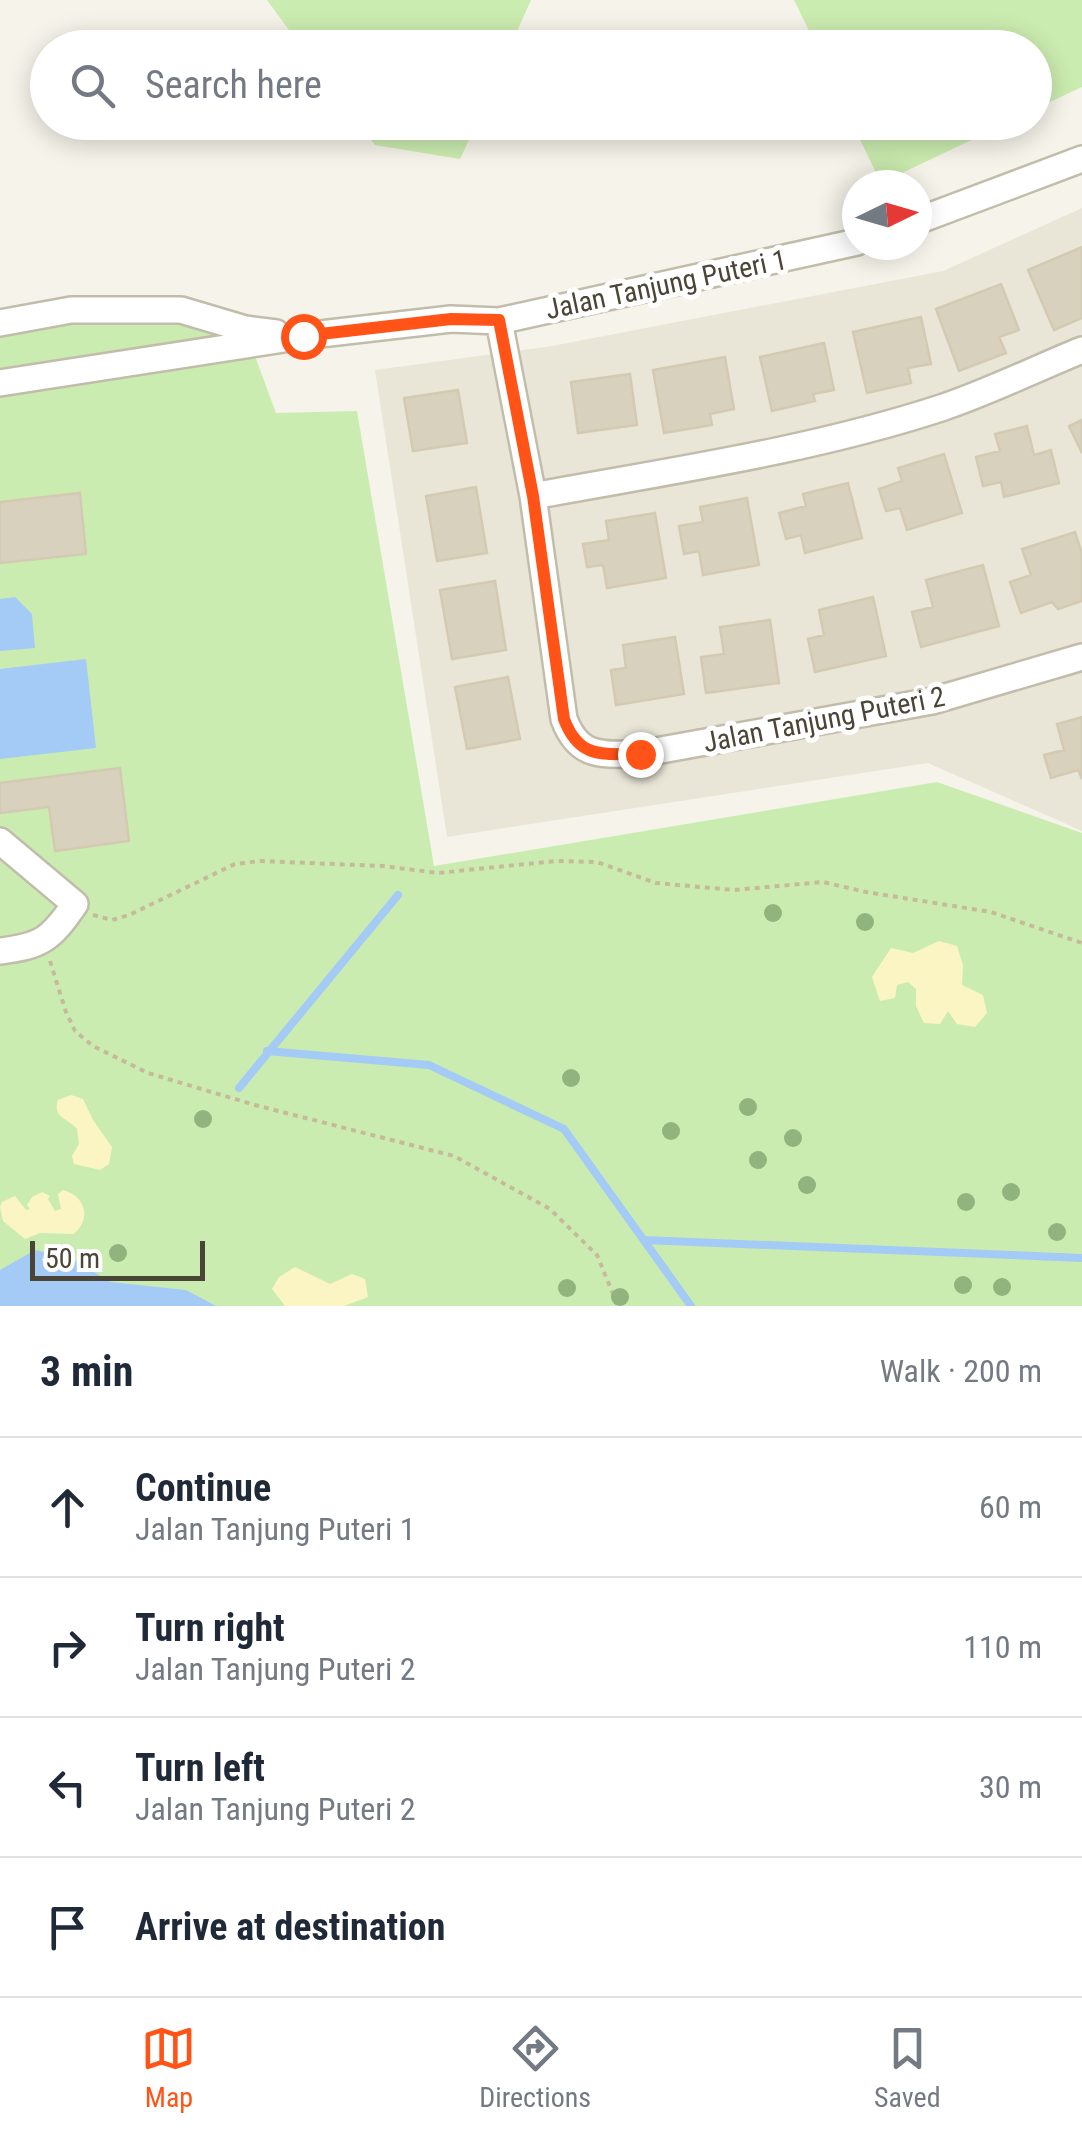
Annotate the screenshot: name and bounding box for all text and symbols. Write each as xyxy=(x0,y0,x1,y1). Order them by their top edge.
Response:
search box xyxy=(30,30,1052,140)
icon: search xyxy=(65,58,120,113)
text: Search here xyxy=(145,63,322,107)
north arrow xyxy=(842,170,932,260)
street label: Jalan Tanjung Puteri 1 xyxy=(543,243,790,326)
route start xyxy=(281,314,327,360)
street label: Jalan Tanjung Puteri 2 xyxy=(700,680,948,759)
route end xyxy=(618,732,664,778)
scale bar xyxy=(30,1236,205,1280)
text: 50 m xyxy=(45,1242,100,1275)
text: 3 min xyxy=(40,1347,133,1396)
text: Walk · 200 m xyxy=(880,1352,1042,1390)
text: Continue xyxy=(135,1466,271,1510)
icon: ahead xyxy=(40,1480,95,1535)
text: 60 m xyxy=(979,1488,1042,1526)
text: Jalan Tanjung Puteri 1 xyxy=(135,1510,416,1548)
text: Turn right xyxy=(135,1606,285,1650)
icon: right xyxy=(40,1620,95,1675)
text: 110 m xyxy=(963,1628,1042,1666)
text: Jalan Tanjung Puteri 2 xyxy=(135,1650,416,1688)
text: Turn left xyxy=(135,1746,265,1790)
icon: left xyxy=(40,1760,95,1815)
text: 30 m xyxy=(979,1768,1042,1806)
text: Jalan Tanjung Puteri 2 xyxy=(135,1790,416,1828)
icon: arrive xyxy=(40,1900,95,1955)
text: Arrive at destination xyxy=(135,1905,445,1949)
tab: Map xyxy=(141,2021,196,2114)
tab: Directions xyxy=(479,2021,591,2114)
tab: Saved xyxy=(874,2021,941,2114)

